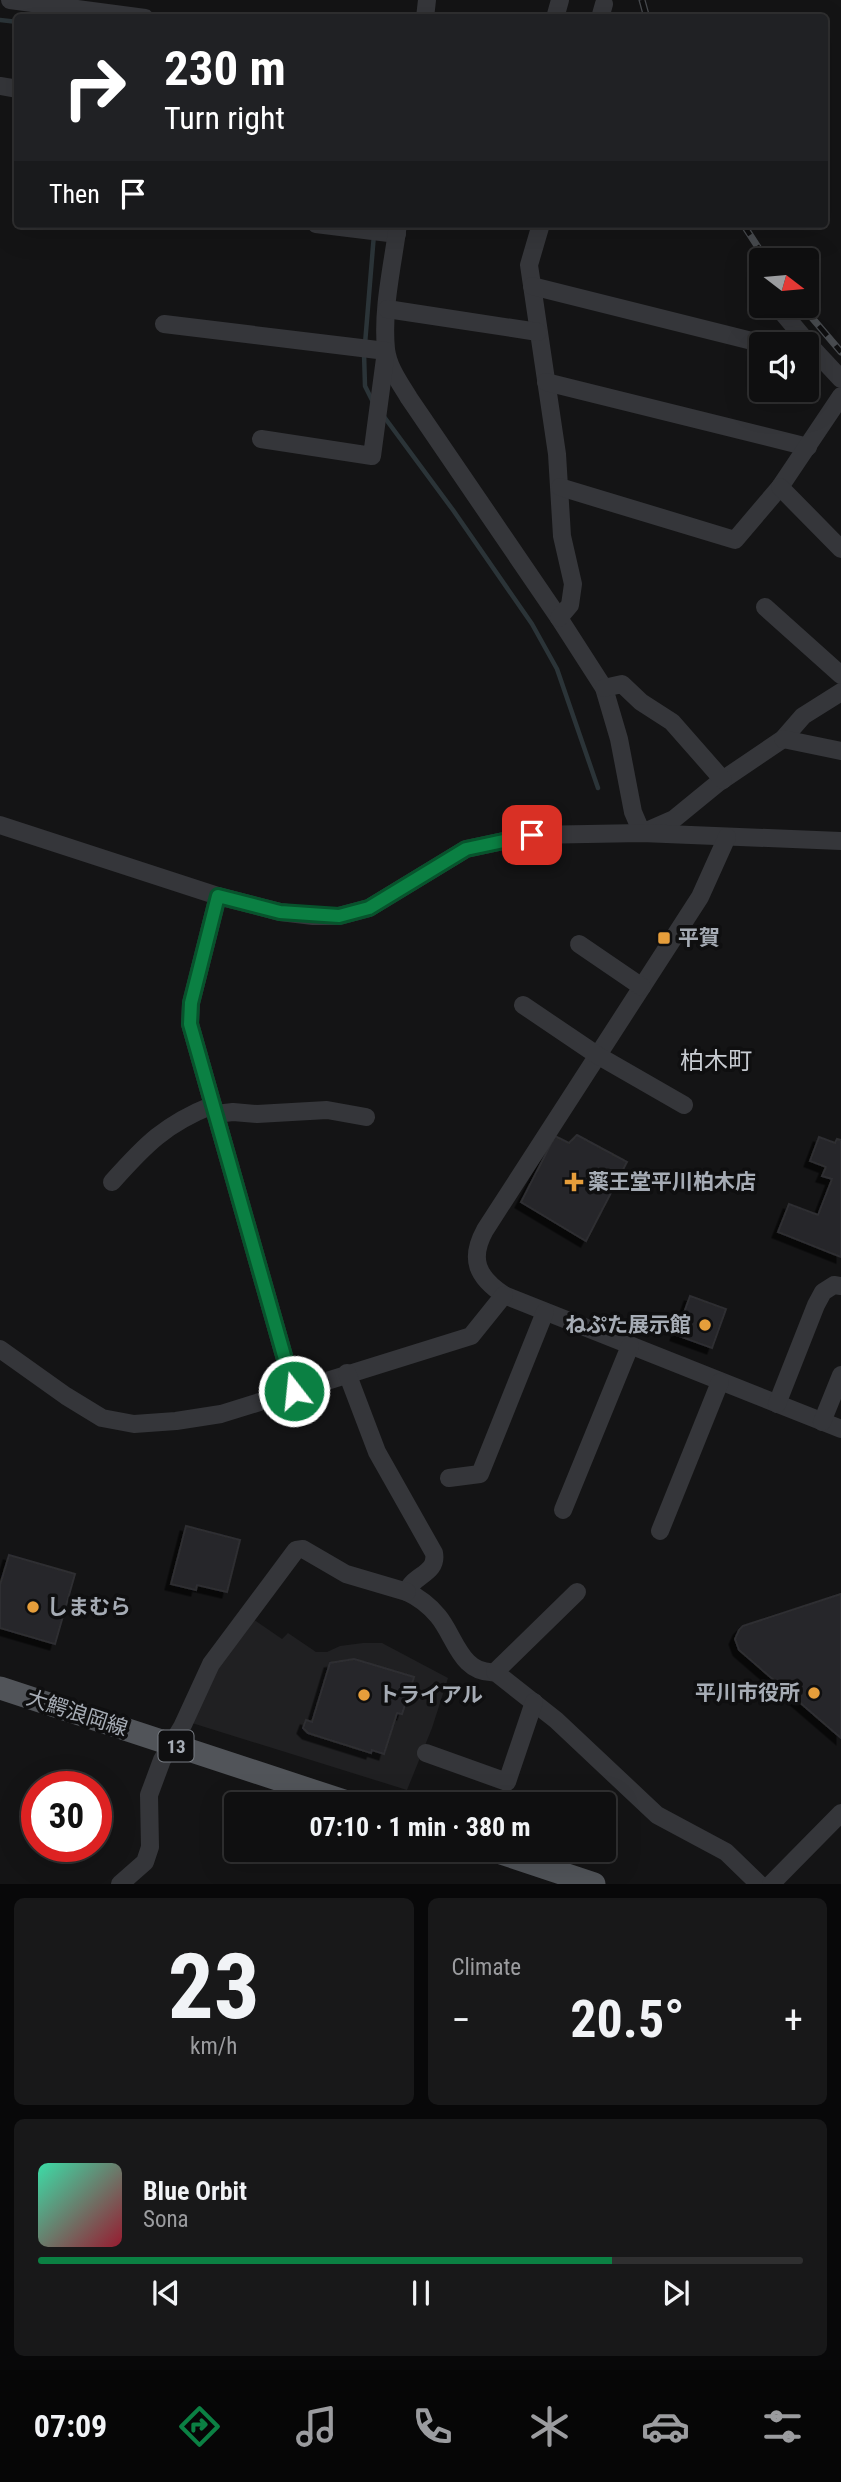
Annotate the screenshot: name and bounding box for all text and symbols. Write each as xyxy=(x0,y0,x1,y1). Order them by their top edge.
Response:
text: 230 m xyxy=(164,40,286,97)
icon: right xyxy=(49,42,140,133)
text: Turn right xyxy=(164,99,285,137)
icon: arrive xyxy=(114,175,152,213)
text: Then xyxy=(49,179,100,209)
north arrow xyxy=(749,248,819,318)
map controls xyxy=(749,248,819,402)
button: sound xyxy=(749,332,819,402)
pin xyxy=(502,805,562,865)
icon: arrive xyxy=(513,816,551,854)
place label: 平賀 xyxy=(678,926,720,950)
marker: 平賀 xyxy=(656,930,672,946)
district label: 柏木町 xyxy=(680,1047,752,1075)
place label: 薬王堂平川柏木店 xyxy=(588,1170,756,1194)
marker: 薬王堂平川柏木店 xyxy=(566,1174,582,1190)
place label: ねぷた展示館 xyxy=(565,1313,691,1337)
marker: ねぷた展示館 xyxy=(697,1317,713,1333)
position arrow xyxy=(257,1354,331,1428)
place label: しまむら xyxy=(47,1595,131,1619)
marker: しまむら xyxy=(25,1599,41,1615)
place label: 平川市役所 xyxy=(695,1681,800,1705)
place label: トライアル xyxy=(378,1683,483,1707)
street label: 大鰐浪岡線 xyxy=(23,1685,131,1741)
marker: 平川市役所 xyxy=(806,1685,822,1701)
marker: トライアル xyxy=(356,1687,372,1703)
road number: 13 xyxy=(158,1730,194,1762)
speed limit sign: 30 xyxy=(21,1771,112,1862)
text: 07:10 · 1 min · 380 m xyxy=(310,1812,530,1842)
text: 23 xyxy=(168,1934,260,2040)
text: Climate xyxy=(452,1954,521,1981)
text: 20.5° xyxy=(570,1989,684,2050)
text: − xyxy=(452,1998,471,2042)
text: + xyxy=(784,1998,803,2042)
text: km/h xyxy=(190,2033,237,2060)
text: Blue Orbit xyxy=(143,2176,247,2206)
text: Sona xyxy=(143,2206,189,2233)
icon: previous xyxy=(147,2274,185,2312)
icon: pause xyxy=(402,2274,440,2312)
icon: next xyxy=(657,2274,695,2312)
icon: directions xyxy=(175,2402,224,2451)
icon: music xyxy=(292,2402,341,2451)
icon: phone xyxy=(408,2402,457,2451)
icon: climate xyxy=(525,2402,574,2451)
icon: car xyxy=(641,2402,690,2451)
icon: filters xyxy=(758,2402,807,2451)
text: 07:09 xyxy=(34,2407,107,2445)

